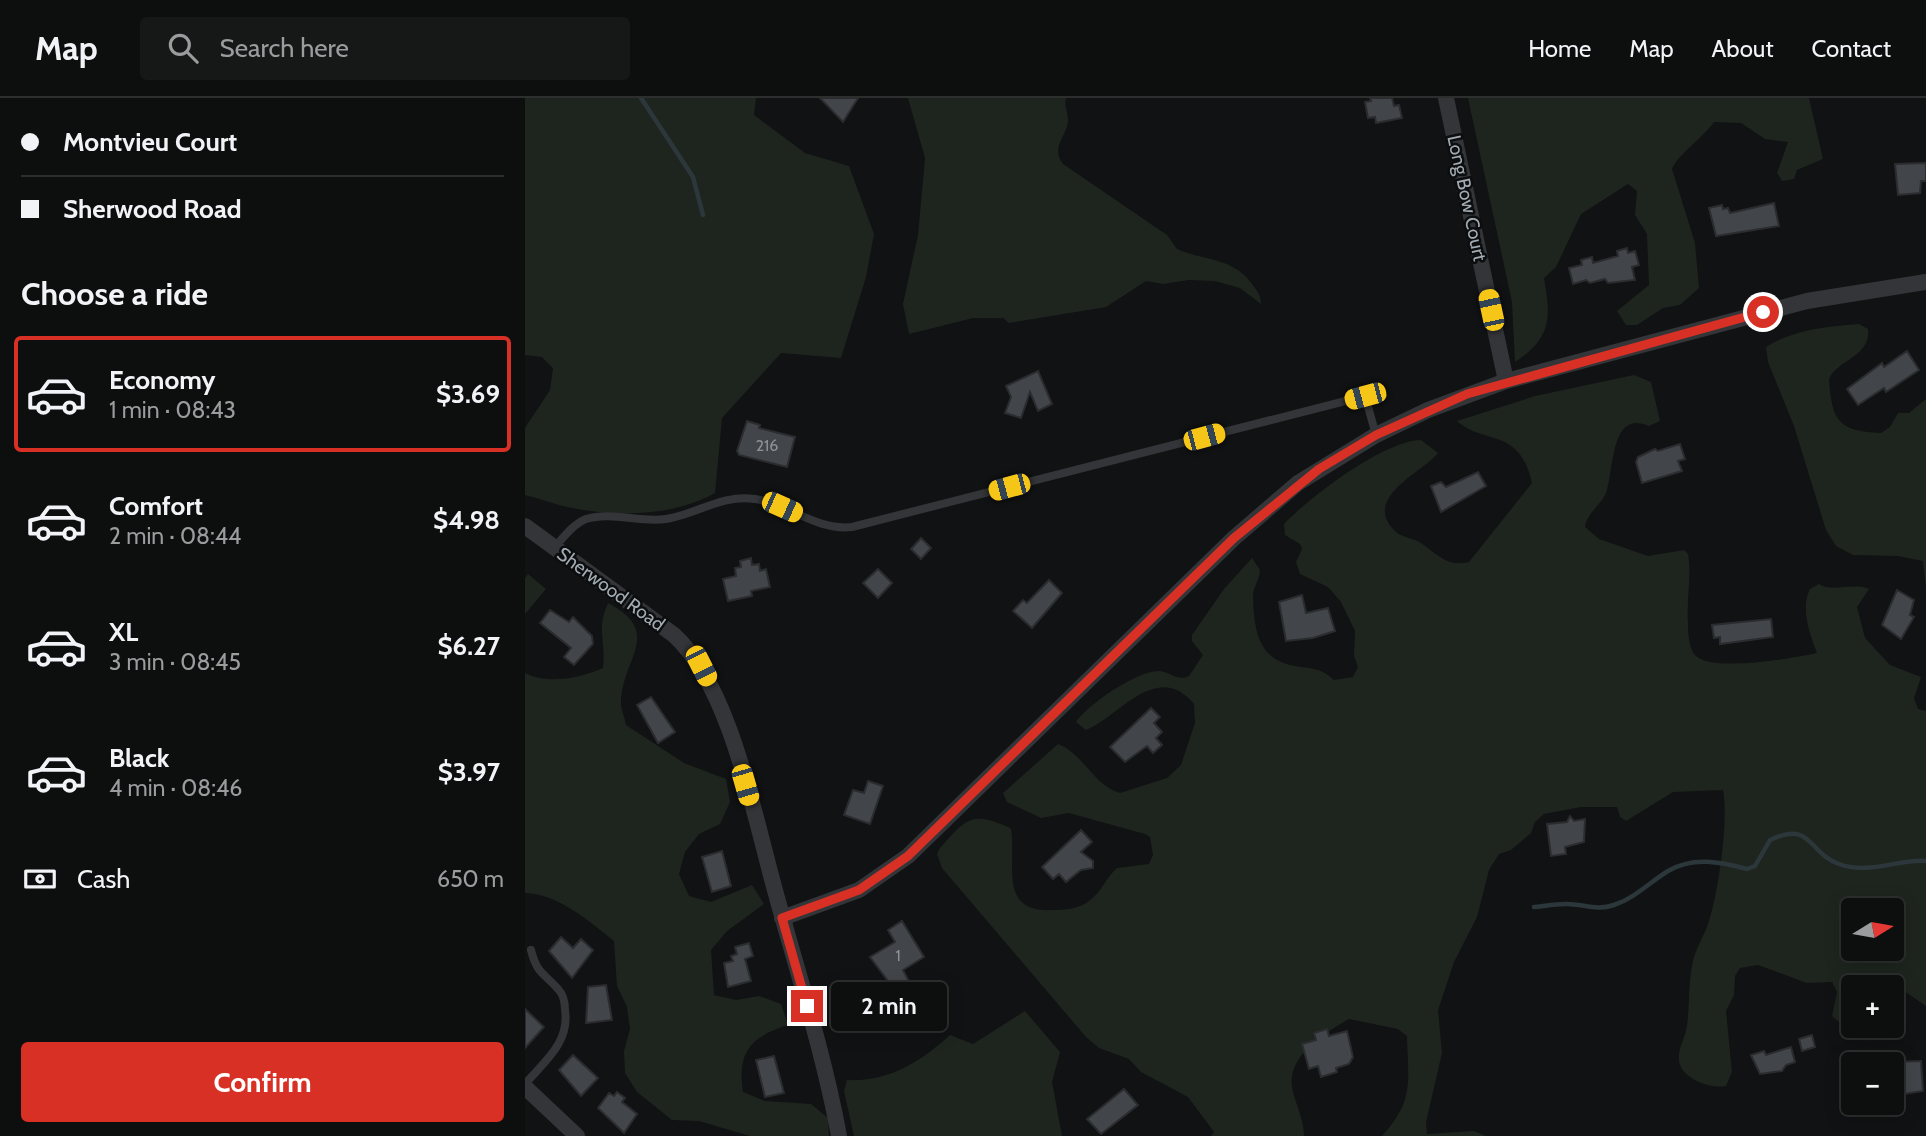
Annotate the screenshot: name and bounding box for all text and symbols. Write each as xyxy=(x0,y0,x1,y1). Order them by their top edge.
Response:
search box xyxy=(140,17,630,80)
text: Map xyxy=(35,28,98,68)
icon: search xyxy=(164,29,202,67)
text: Search here xyxy=(220,32,349,64)
text: Home xyxy=(1528,34,1591,63)
text: Map xyxy=(1629,34,1674,63)
text: About xyxy=(1712,34,1774,63)
text: Contact xyxy=(1812,34,1891,63)
text: Montvieu Court xyxy=(63,126,237,158)
street label: Long Bow Court xyxy=(1442,133,1492,264)
text: Sherwood Road xyxy=(63,193,242,225)
text: Choose a ride xyxy=(21,274,208,313)
car xyxy=(1477,287,1506,333)
route start xyxy=(1747,296,1779,328)
icon: car xyxy=(25,363,88,426)
text: Economy xyxy=(109,364,215,396)
text: $3.69 xyxy=(436,378,500,410)
car xyxy=(1342,380,1389,412)
text: 1 min · 08:43 xyxy=(109,396,236,424)
car xyxy=(1181,421,1228,453)
house number: 216 xyxy=(756,436,778,455)
car xyxy=(986,471,1033,503)
icon: car xyxy=(25,489,88,552)
car xyxy=(759,489,806,525)
text: Comfort xyxy=(109,490,203,522)
text: $4.98 xyxy=(433,504,500,536)
text: 2 min · 08:44 xyxy=(109,522,241,550)
street label: Sherwood Road xyxy=(553,542,669,636)
icon: car xyxy=(25,615,88,678)
text: XL xyxy=(109,616,138,648)
text: $6.27 xyxy=(438,630,500,662)
car xyxy=(683,643,720,689)
text: 3 min · 08:45 xyxy=(109,648,241,676)
icon: car xyxy=(25,741,88,804)
text: Black xyxy=(109,742,169,774)
text: $3.97 xyxy=(438,756,500,788)
car xyxy=(730,762,761,808)
text: 4 min · 08:46 xyxy=(109,774,242,802)
icon: cash xyxy=(21,860,59,898)
text: Cash xyxy=(77,863,130,895)
text: 650 m xyxy=(437,865,504,893)
north arrow xyxy=(1841,898,1904,961)
map controls xyxy=(1841,898,1904,1115)
house number: 1 xyxy=(895,946,901,965)
button: + xyxy=(1841,975,1904,1038)
callout: 2 min xyxy=(831,982,947,1030)
route end xyxy=(791,990,823,1022)
text: 2 min xyxy=(861,992,917,1020)
button: Confirm xyxy=(21,1042,504,1122)
button: − xyxy=(1841,1052,1904,1115)

